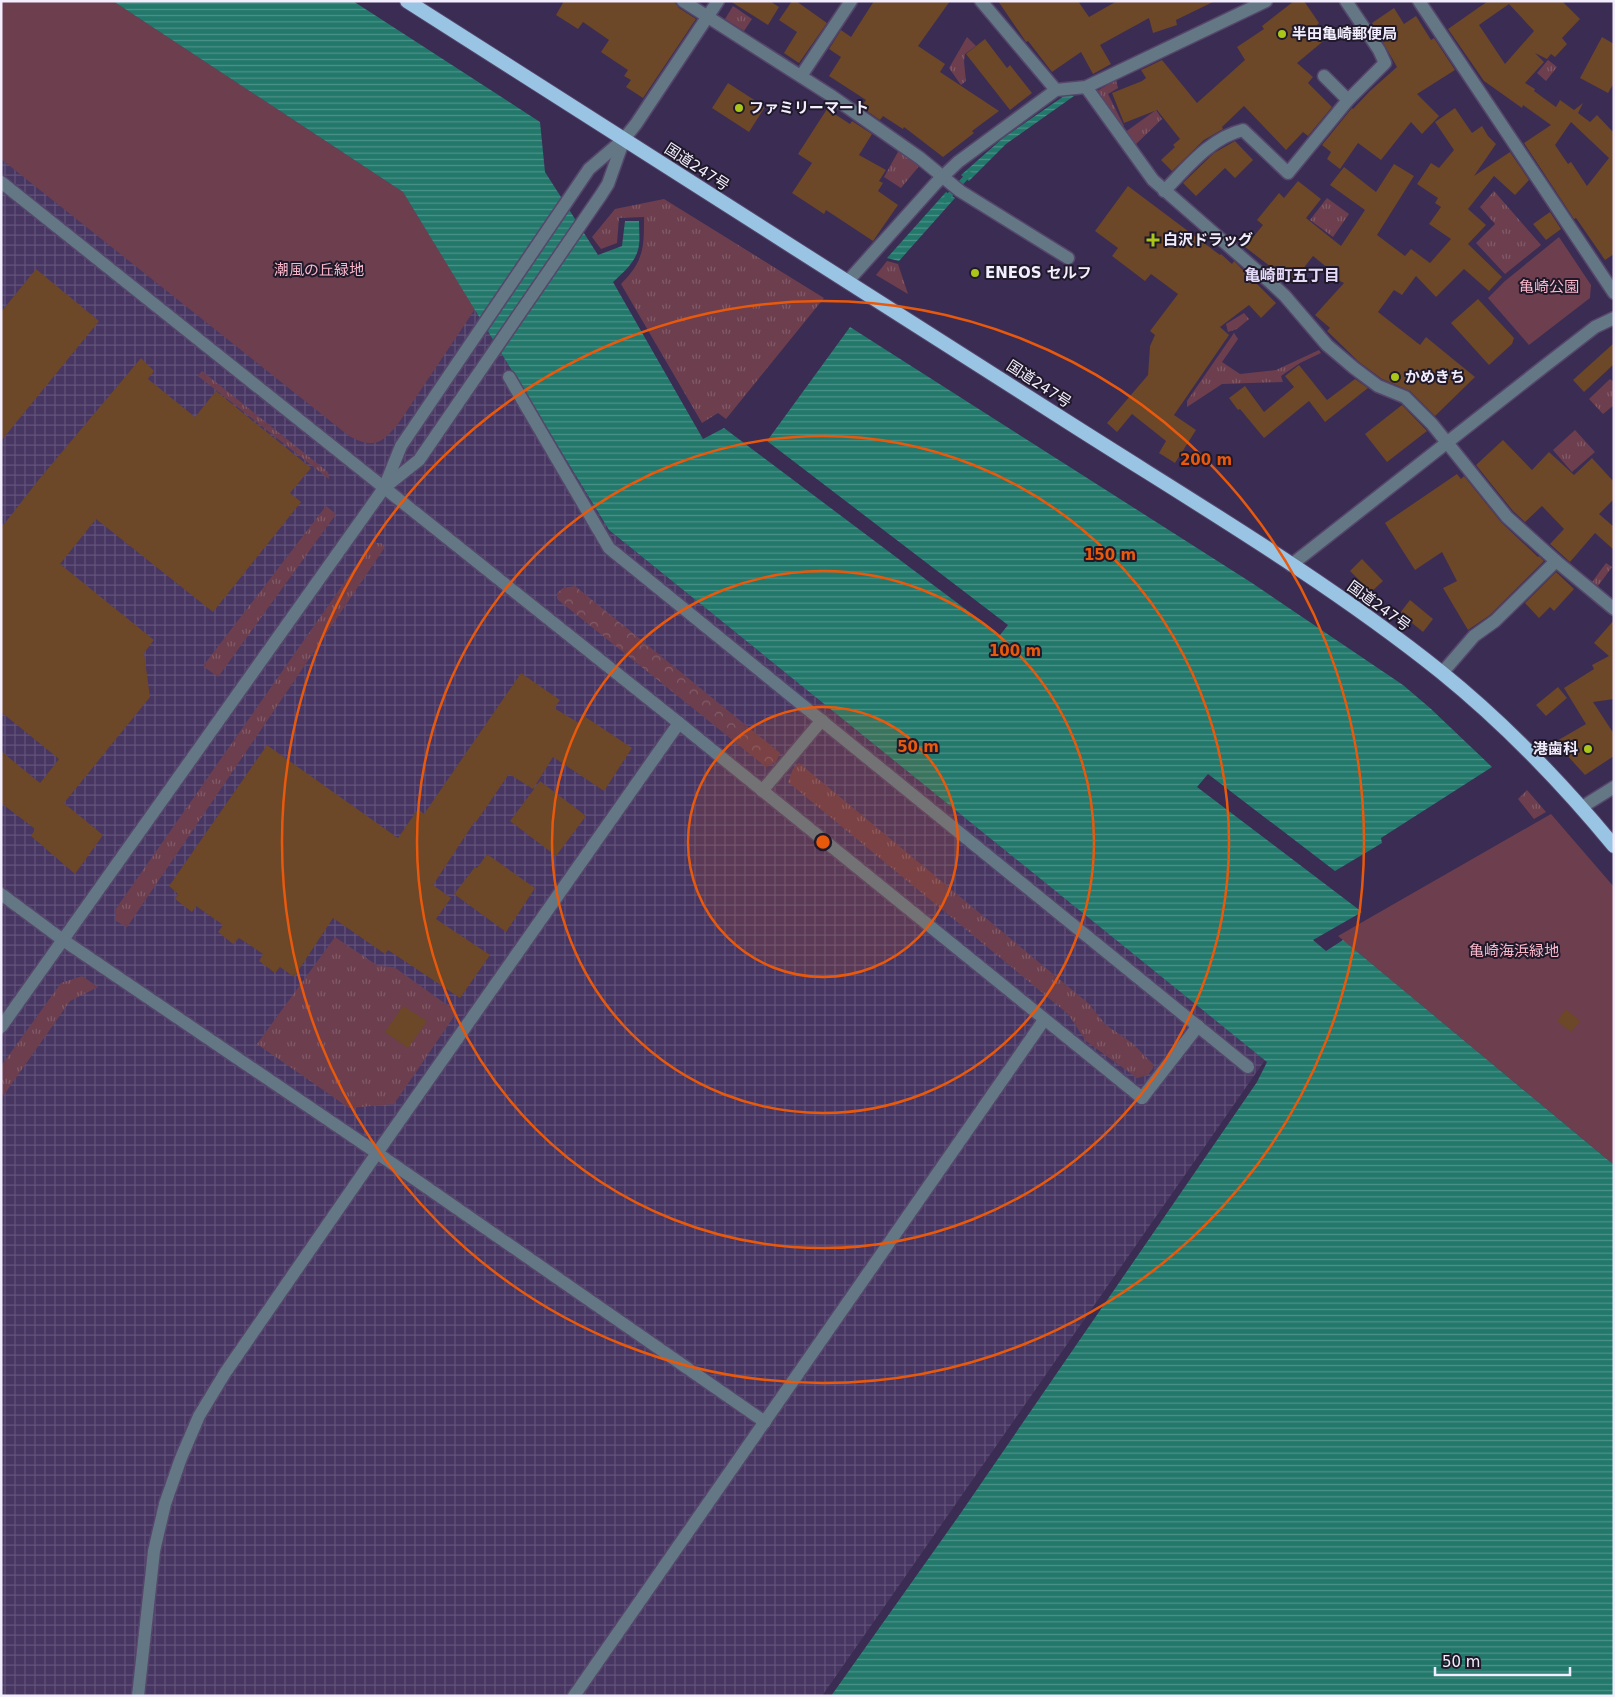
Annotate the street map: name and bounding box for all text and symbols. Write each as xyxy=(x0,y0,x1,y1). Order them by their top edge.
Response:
place label: 半田亀崎郵便局 xyxy=(1292,25,1397,43)
marker: 半田亀崎郵便局 xyxy=(1276,28,1288,40)
place label: ファミリーマート xyxy=(749,99,869,117)
marker: ファミリーマート xyxy=(733,102,745,114)
street label: 国道247号 xyxy=(661,139,733,195)
place label: 白沢ドラッグ xyxy=(1163,231,1253,249)
marker: 白沢ドラッグ xyxy=(1147,234,1159,246)
park label: 潮風の丘緑地 xyxy=(274,261,364,279)
place label: ENEOS セルフ xyxy=(985,264,1092,282)
district label: 亀崎町五丁目 xyxy=(1244,266,1340,285)
marker: ENEOS セルフ xyxy=(969,267,981,279)
park label: 亀崎公園 xyxy=(1519,278,1579,296)
street label: 国道247号 xyxy=(1003,356,1075,412)
place label: かめきち xyxy=(1405,368,1465,386)
marker: かめきち xyxy=(1389,371,1401,383)
text: 200 m xyxy=(1180,451,1232,469)
text: 150 m xyxy=(1084,546,1136,564)
street label: 国道247号 xyxy=(1344,577,1414,635)
text: 100 m xyxy=(989,642,1041,660)
text: 50 m xyxy=(897,738,939,756)
place label: 港歯科 xyxy=(1533,740,1578,758)
marker: 港歯科 xyxy=(1582,743,1594,755)
centre of rings xyxy=(814,833,832,851)
park label: 亀崎海浜緑地 xyxy=(1469,942,1559,960)
scale bar xyxy=(1435,1644,1570,1676)
text: 50 m xyxy=(1442,1653,1480,1671)

